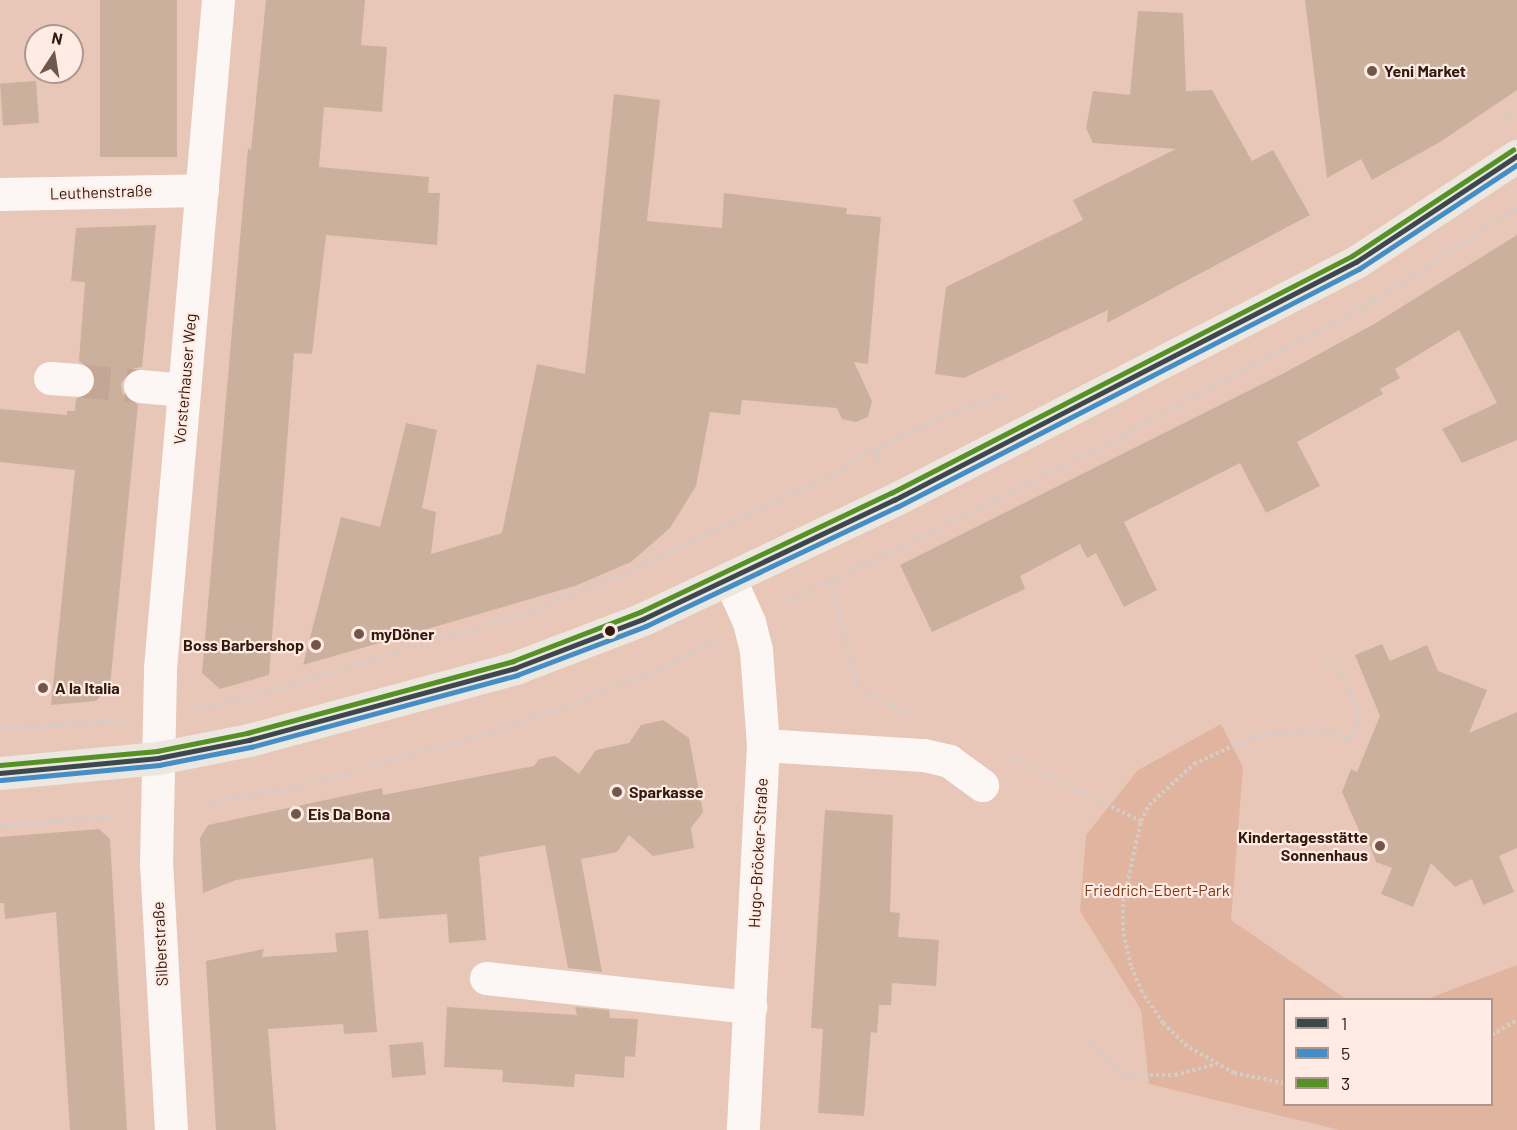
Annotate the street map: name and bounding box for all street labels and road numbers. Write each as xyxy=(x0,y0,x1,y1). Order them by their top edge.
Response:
street label: Leuthenstraße xyxy=(49,181,153,203)
street label: Vorsterhauser Weg xyxy=(170,313,200,445)
street label: Hugo-Bröcker-Straße xyxy=(744,778,772,928)
street label: Silberstraße xyxy=(148,901,172,987)

